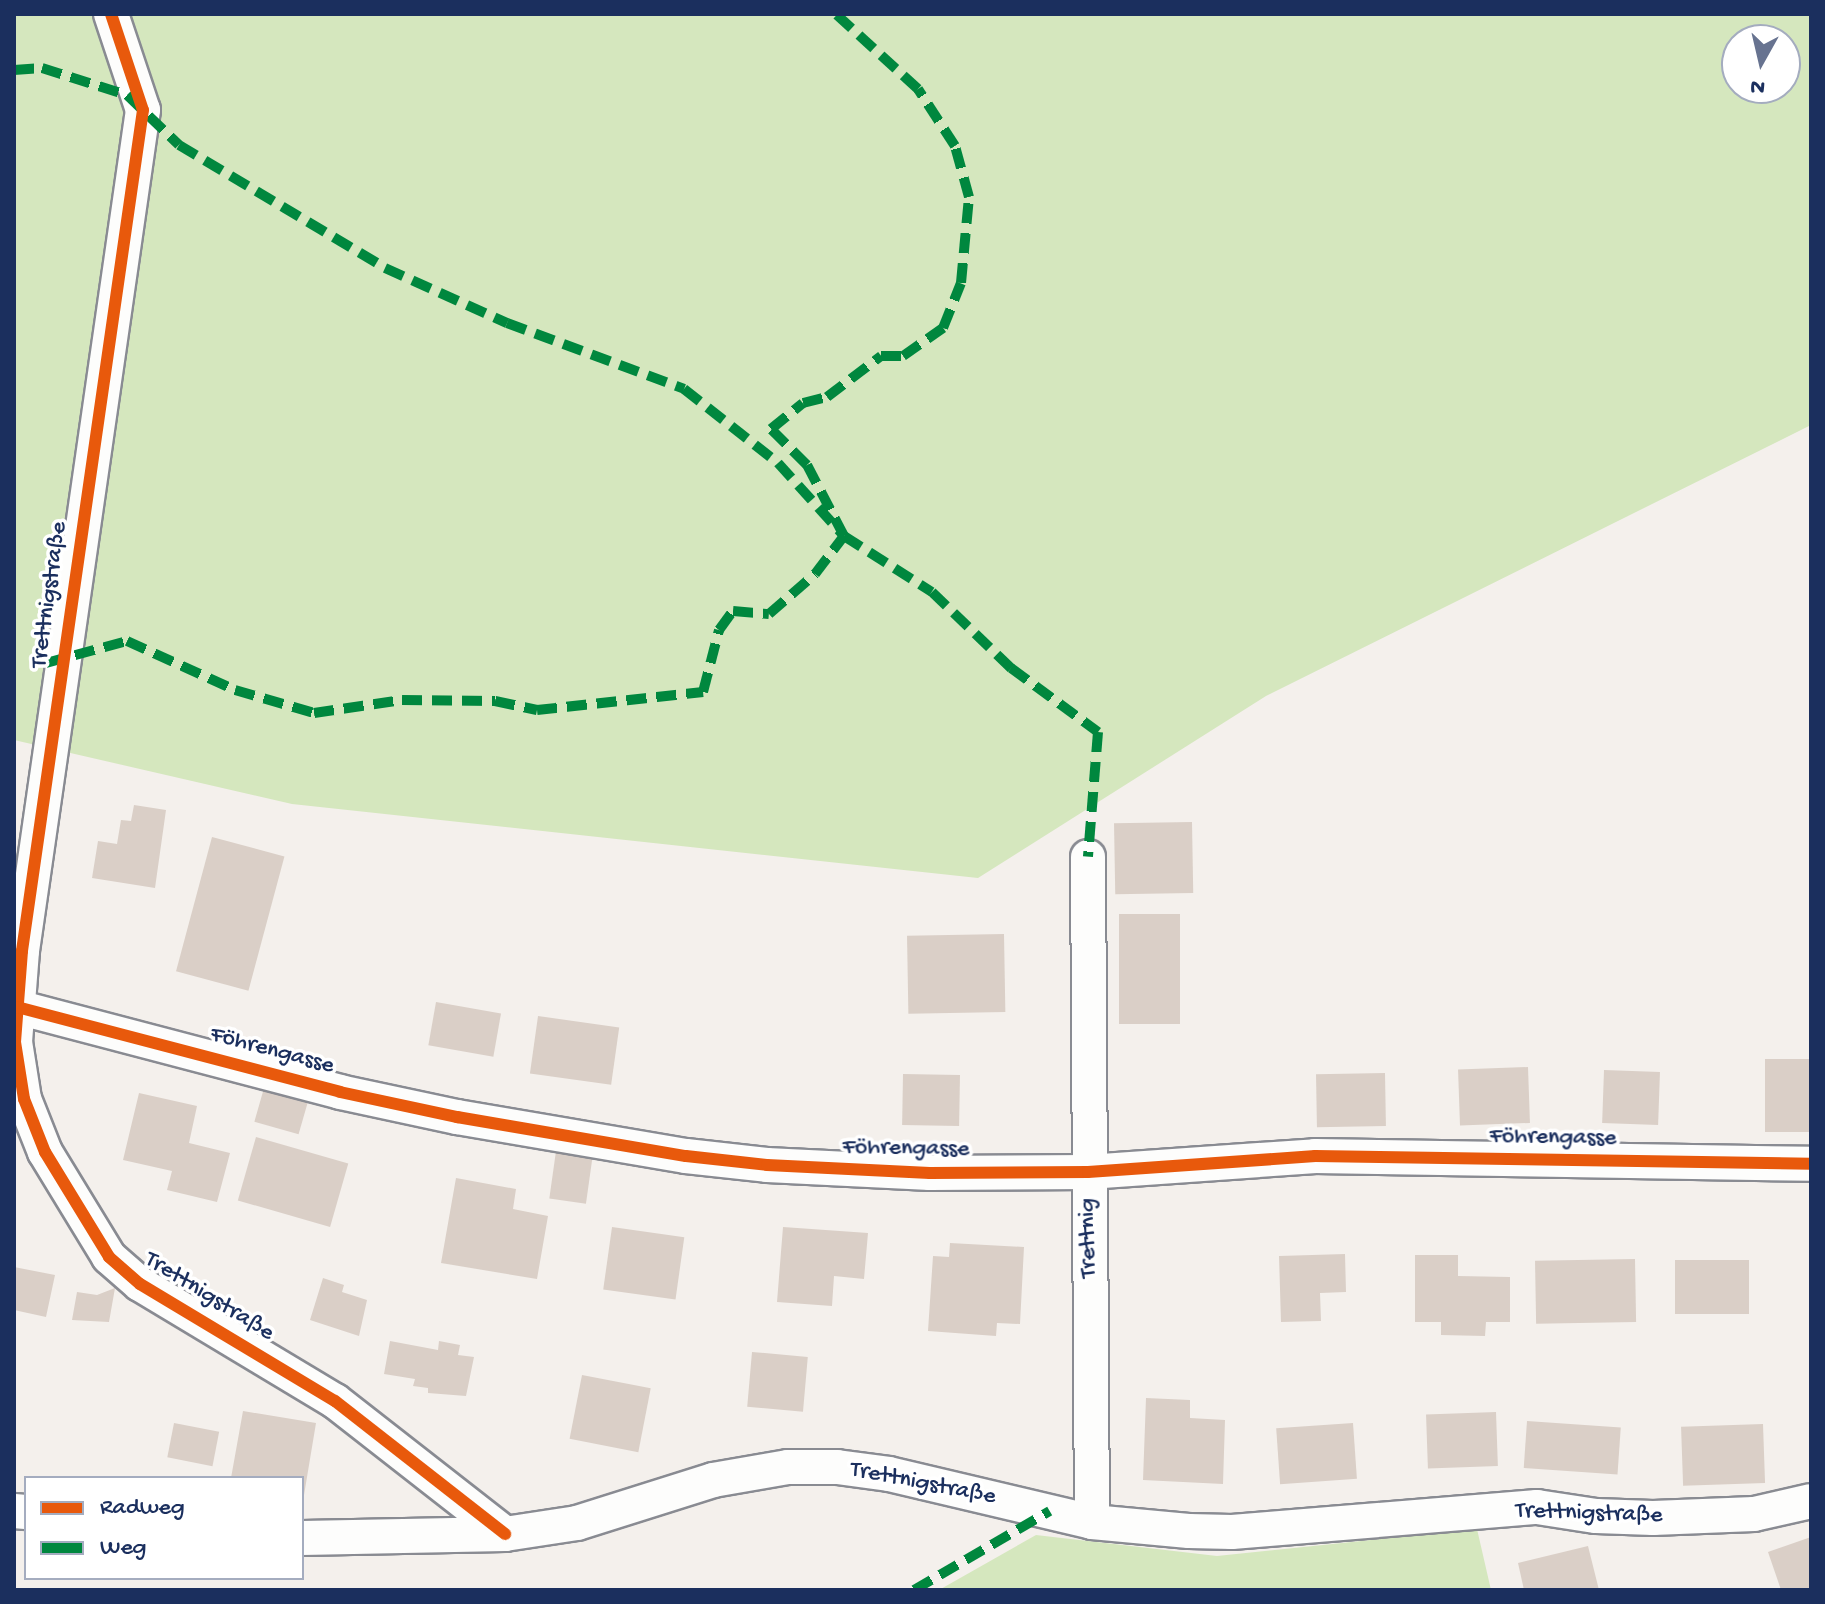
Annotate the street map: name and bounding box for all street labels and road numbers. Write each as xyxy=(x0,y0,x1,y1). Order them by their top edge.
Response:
street label: Trettnigstraße xyxy=(25,520,75,670)
street label: Föhrengasse xyxy=(207,1021,337,1081)
street label: Föhrengasse xyxy=(1489,1122,1617,1154)
street label: Föhrengasse xyxy=(842,1133,970,1165)
street label: Trettnig xyxy=(1074,1198,1104,1278)
street label: Trettnigstraße xyxy=(139,1246,279,1348)
street label: Trettnigstraße xyxy=(848,1456,998,1512)
street label: Trettnigstraße xyxy=(1515,1497,1663,1531)

